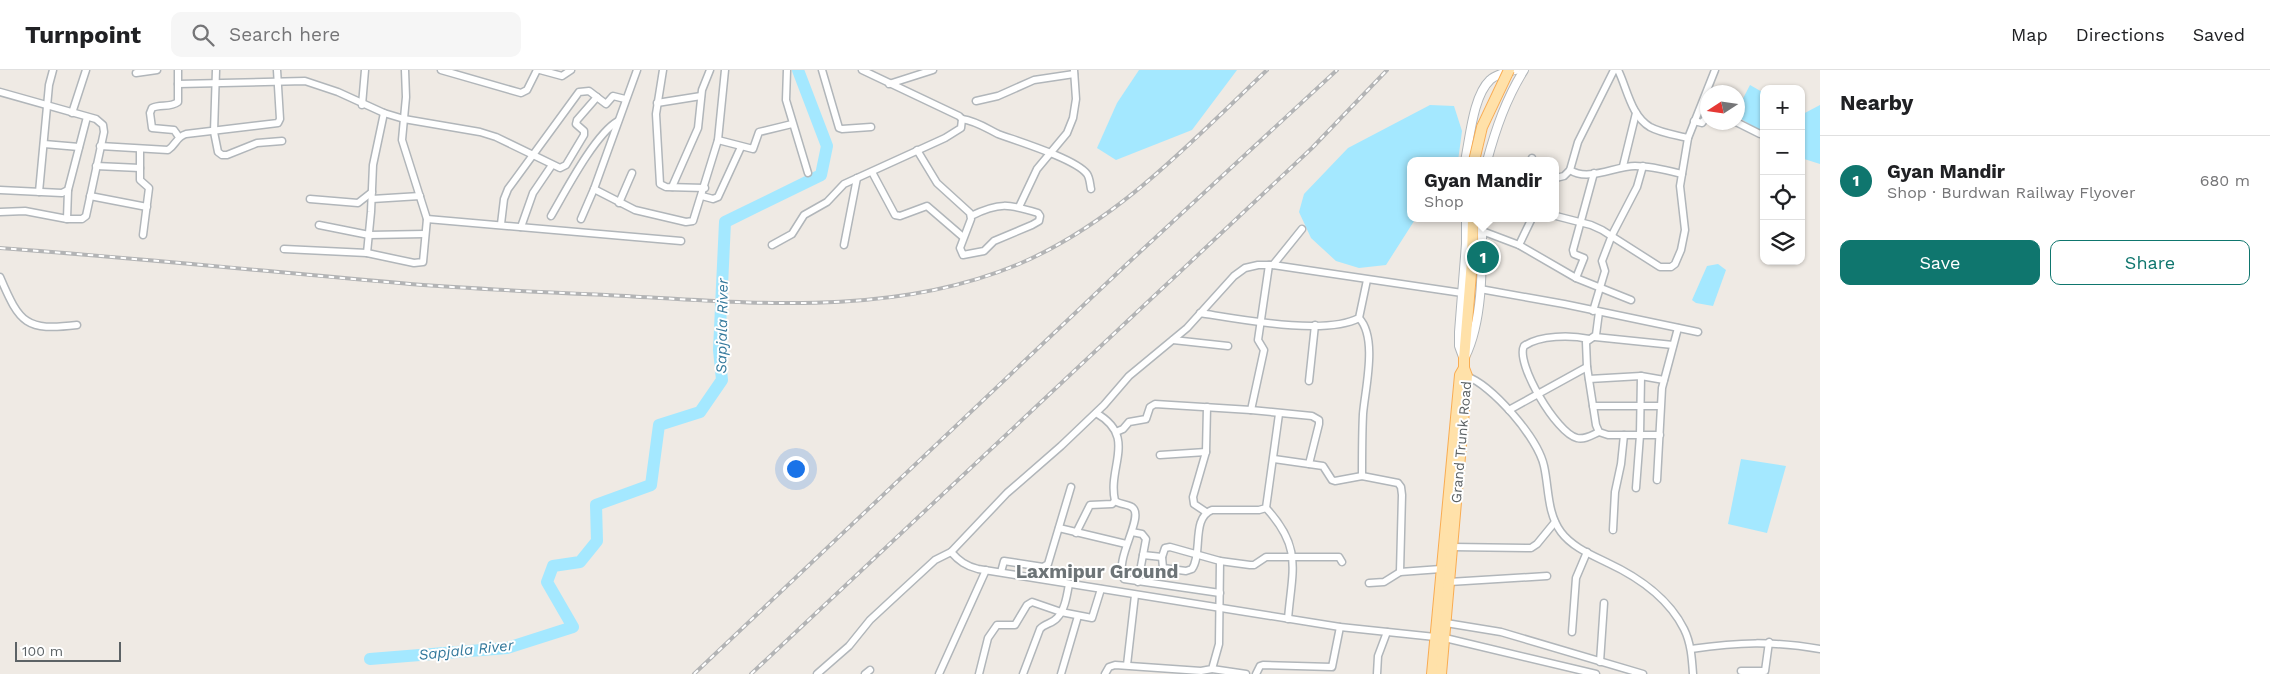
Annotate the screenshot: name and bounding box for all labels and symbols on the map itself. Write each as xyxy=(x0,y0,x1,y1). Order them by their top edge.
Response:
north arrow xyxy=(1700,85,1745,130)
pin: 1 xyxy=(1467,238,1499,276)
water label: Sapjala River xyxy=(712,277,732,374)
street label: Grand Trunk Road xyxy=(1448,380,1474,504)
your location xyxy=(783,456,809,482)
district label: Laxmipur Ground xyxy=(1016,560,1178,583)
water label: Sapjala River xyxy=(418,636,516,664)
scale bar xyxy=(15,639,121,662)

